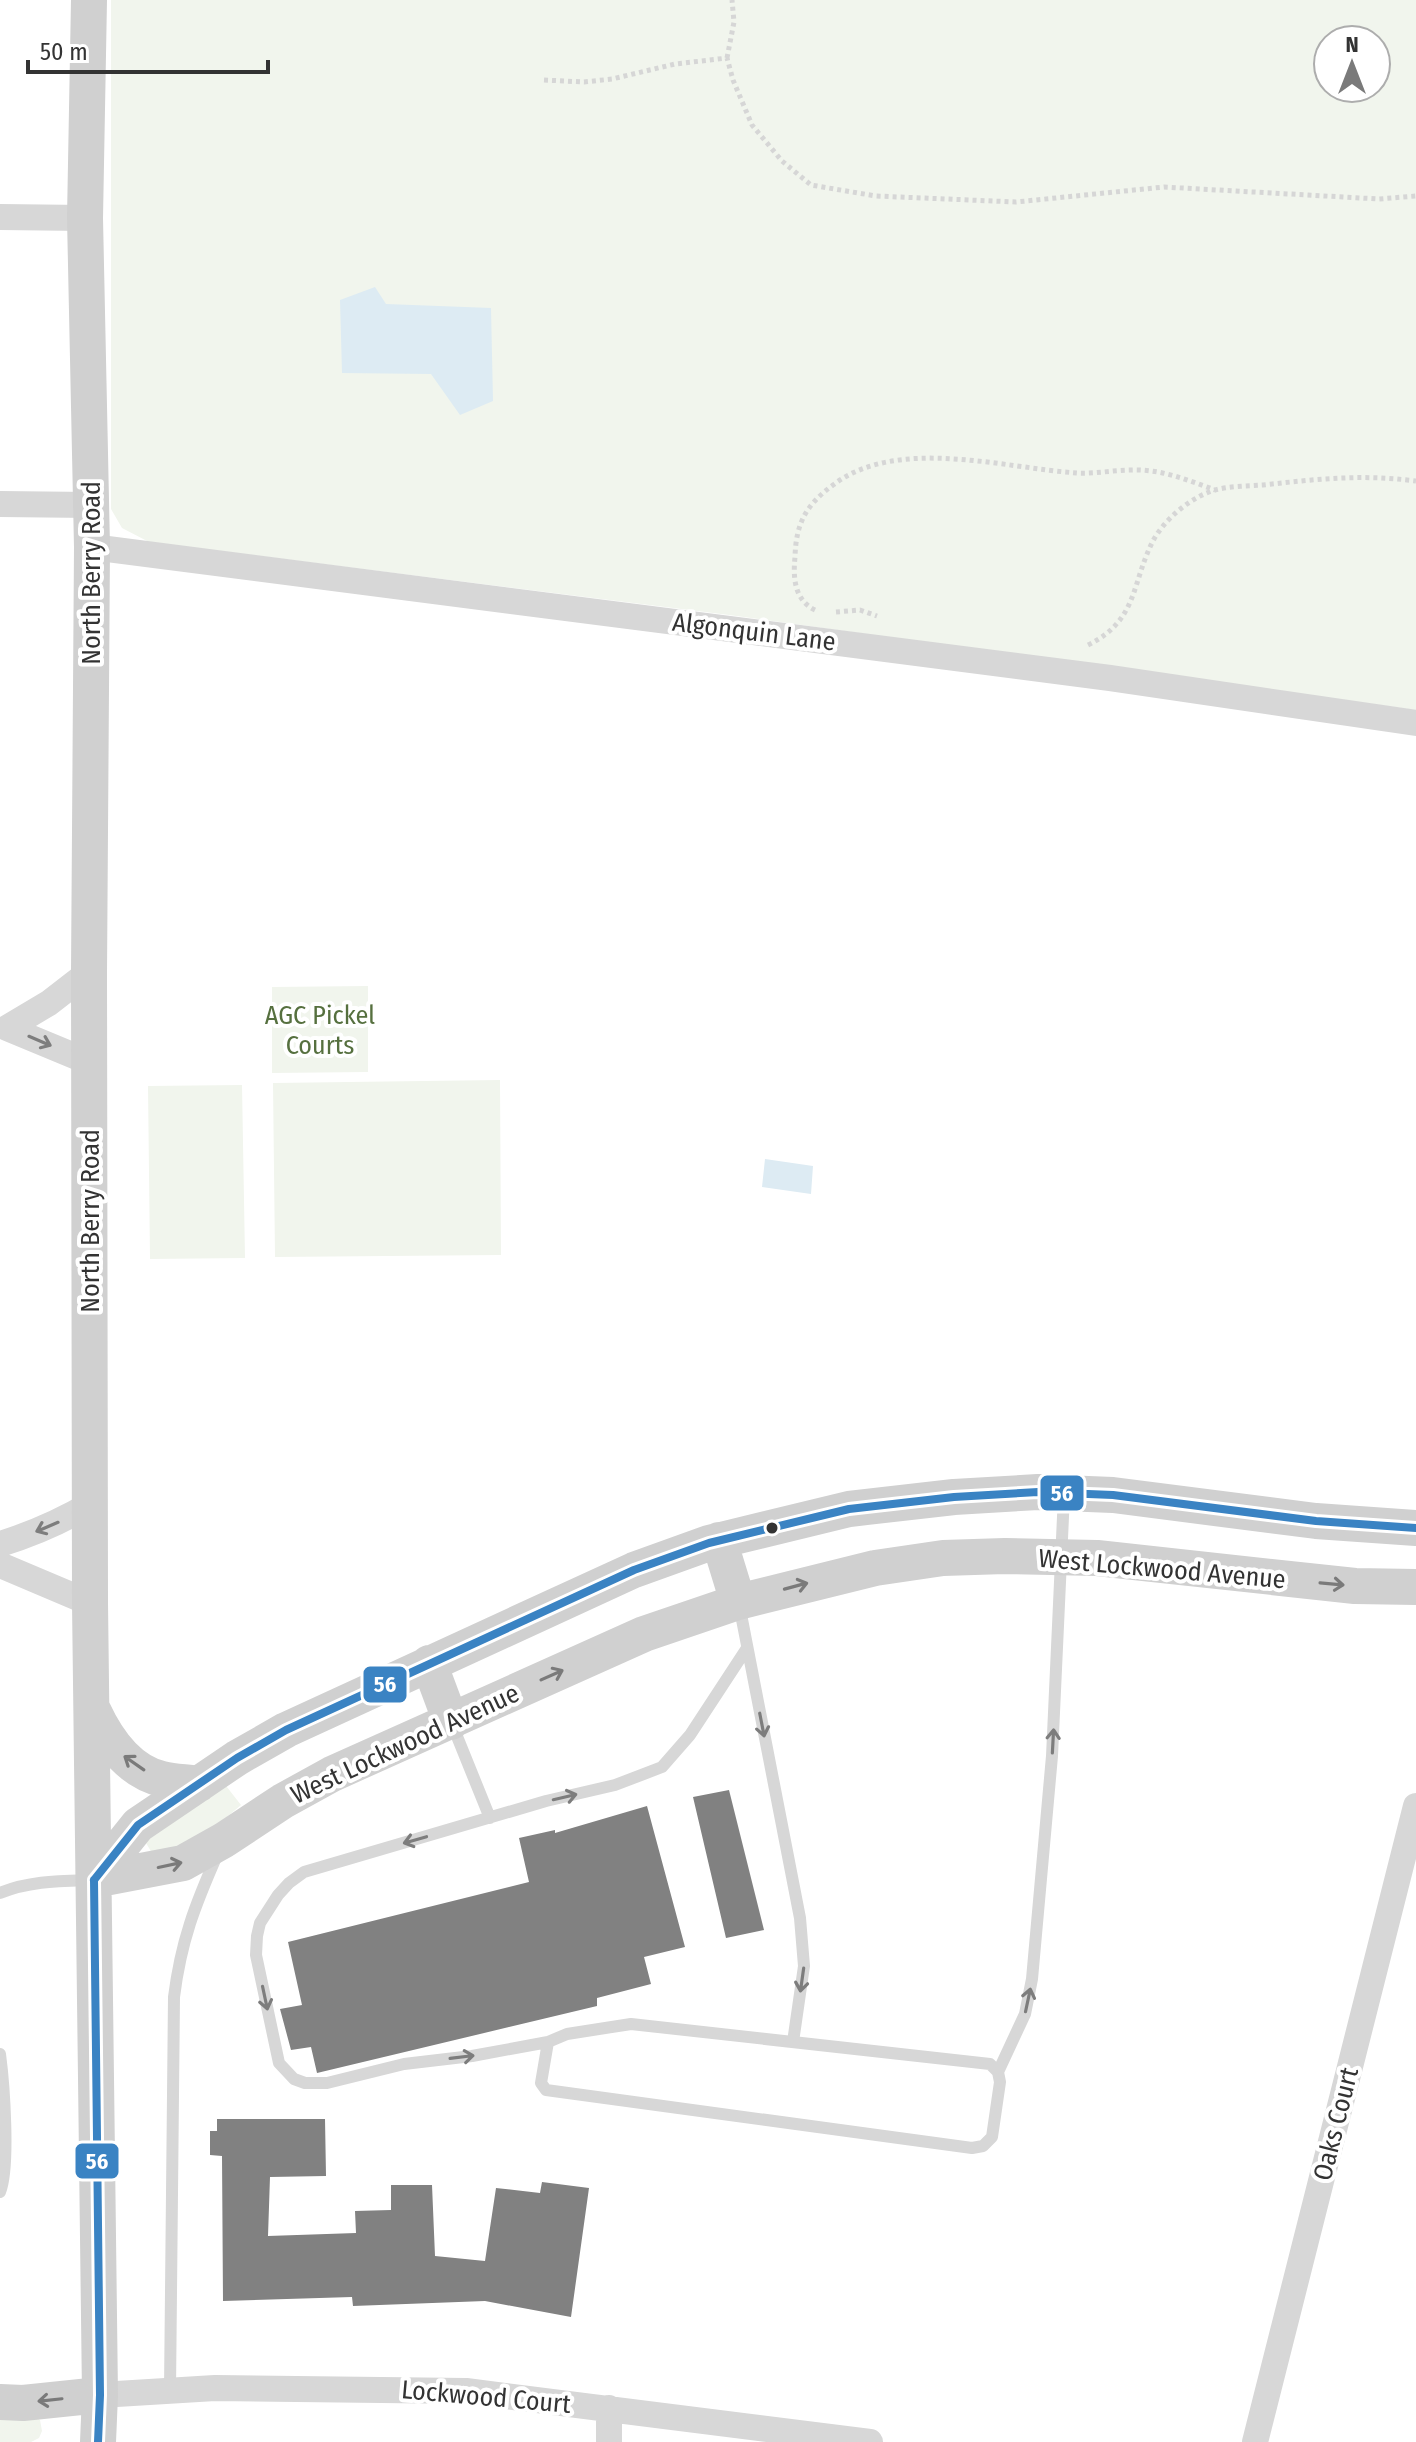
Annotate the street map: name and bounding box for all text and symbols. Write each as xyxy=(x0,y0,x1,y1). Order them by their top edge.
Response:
scale bar xyxy=(28,24,268,74)
north arrow xyxy=(1312,24,1392,104)
text: N xyxy=(1345,31,1359,58)
text: 50 m xyxy=(40,38,88,66)
street label: North Berry Road xyxy=(76,481,107,665)
street label: Algonquin Lane xyxy=(671,607,837,657)
park label: AGC Pickel Courts xyxy=(265,1000,375,1061)
one-way arrow xyxy=(27,1035,52,1050)
street label: North Berry Road xyxy=(75,1129,106,1313)
line badge: 56 xyxy=(1039,1474,1085,1512)
text: 56 xyxy=(1051,1480,1073,1507)
unlabelled marker xyxy=(764,1520,780,1536)
one-way arrow xyxy=(35,1521,60,1536)
street label: West Lockwood Avenue xyxy=(1037,1543,1287,1595)
one-way arrow xyxy=(1318,1576,1345,1591)
one-way arrow xyxy=(783,1578,808,1593)
line badge: 56 xyxy=(362,1665,408,1704)
one-way arrow xyxy=(540,1667,564,1682)
text: 56 xyxy=(374,1671,396,1698)
street label: West Lockwood Avenue xyxy=(286,1678,524,1810)
one-way arrow xyxy=(755,1711,770,1737)
one-way arrow xyxy=(1046,1728,1061,1755)
one-way arrow xyxy=(124,1755,145,1772)
one-way arrow xyxy=(552,1789,578,1804)
one-way arrow xyxy=(403,1833,429,1848)
one-way arrow xyxy=(157,1857,183,1872)
one-way arrow xyxy=(794,1967,809,1993)
one-way arrow xyxy=(258,1984,273,2010)
one-way arrow xyxy=(1021,1988,1036,2013)
one-way arrow xyxy=(448,2050,475,2065)
street label: Oaks Court xyxy=(1307,2064,1365,2184)
line badge: 56 xyxy=(74,2142,120,2180)
text: 56 xyxy=(86,2148,108,2175)
street label: Lockwood Court xyxy=(400,2374,572,2420)
one-way arrow xyxy=(37,2393,64,2408)

